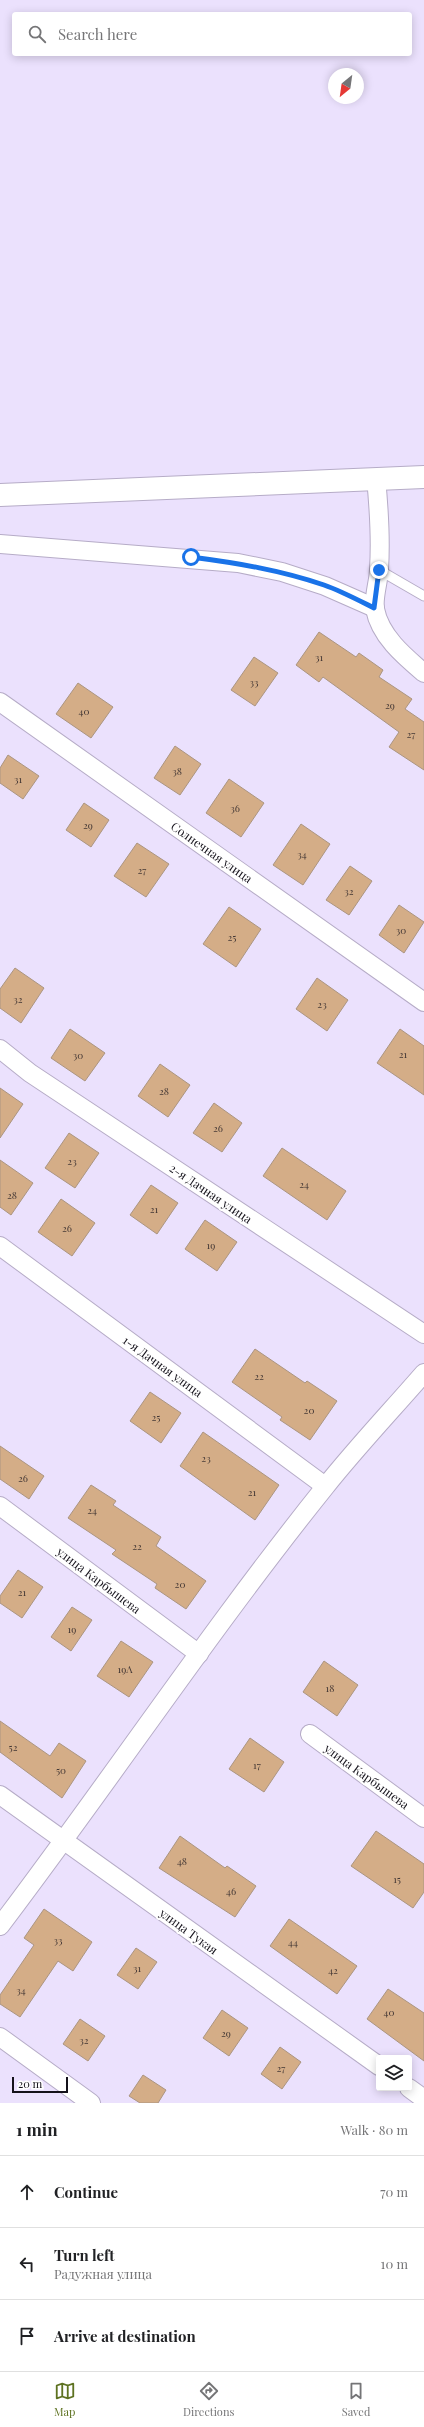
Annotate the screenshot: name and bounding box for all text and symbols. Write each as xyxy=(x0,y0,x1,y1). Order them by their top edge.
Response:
search box xyxy=(12,12,412,56)
icon: search xyxy=(26,23,48,45)
text: Search here xyxy=(58,24,137,44)
north arrow xyxy=(328,68,364,104)
route start xyxy=(182,548,200,566)
route end xyxy=(370,561,388,579)
house number: 31 xyxy=(315,650,323,664)
house number: 33 xyxy=(249,675,259,689)
house number: 29 xyxy=(385,698,395,712)
house number: 40 xyxy=(79,704,89,718)
house number: 27 xyxy=(407,727,415,741)
house number: 38 xyxy=(172,764,182,778)
house number: 31 xyxy=(14,772,22,786)
house number: 36 xyxy=(230,801,240,815)
house number: 29 xyxy=(83,818,93,832)
street label: Солнечная улица xyxy=(168,818,256,886)
house number: 34 xyxy=(297,847,307,861)
house number: 27 xyxy=(138,863,146,877)
house number: 32 xyxy=(344,884,354,898)
house number: 30 xyxy=(396,923,406,937)
house number: 25 xyxy=(228,930,236,944)
house number: 32 xyxy=(13,992,23,1006)
house number: 23 xyxy=(317,997,327,1011)
house number: 21 xyxy=(399,1047,408,1061)
house number: 30 xyxy=(73,1048,83,1062)
house number: 28 xyxy=(159,1084,169,1098)
house number: 26 xyxy=(213,1121,223,1135)
house number: 23 xyxy=(67,1154,77,1168)
street label: 2-я Дачная улица xyxy=(167,1159,255,1227)
house number: 24 xyxy=(299,1177,309,1191)
house number: 28 xyxy=(7,1188,17,1202)
house number: 21 xyxy=(150,1202,159,1216)
house number: 26 xyxy=(62,1221,72,1235)
house number: 19 xyxy=(207,1238,215,1252)
street label: 1-я Дачная улица xyxy=(120,1332,206,1400)
house number: 22 xyxy=(254,1369,264,1383)
house number: 20 xyxy=(304,1403,314,1417)
house number: 25 xyxy=(152,1410,160,1424)
house number: 23 xyxy=(201,1451,211,1465)
house number: 26 xyxy=(18,1471,28,1485)
house number: 21 xyxy=(248,1485,257,1499)
house number: 24 xyxy=(87,1503,97,1517)
house number: 22 xyxy=(132,1539,142,1553)
street label: улица Карбышева xyxy=(53,1543,144,1617)
house number: 20 xyxy=(175,1577,185,1591)
house number: 21 xyxy=(18,1585,27,1599)
house number: 19 xyxy=(68,1622,76,1636)
house number: 19А xyxy=(117,1662,133,1676)
house number: 18 xyxy=(326,1681,334,1695)
street label: улица Карбышева xyxy=(321,1739,413,1812)
house number: 52 xyxy=(9,1740,18,1754)
house number: 17 xyxy=(253,1758,261,1772)
house number: 50 xyxy=(56,1763,66,1777)
house number: 48 xyxy=(177,1854,187,1868)
house number: 15 xyxy=(393,1872,401,1886)
house number: 46 xyxy=(226,1884,236,1898)
street label: улица Тукая xyxy=(156,1904,222,1958)
house number: 33 xyxy=(53,1933,63,1947)
house number: 44 xyxy=(288,1935,298,1949)
house number: 31 xyxy=(133,1961,141,1975)
house number: 42 xyxy=(328,1963,338,1977)
house number: 34 xyxy=(16,1983,26,1997)
house number: 40 xyxy=(384,2005,394,2019)
house number: 29 xyxy=(221,2026,231,2040)
house number: 32 xyxy=(79,2033,89,2047)
map controls xyxy=(376,2055,412,2091)
button: layers xyxy=(376,2055,412,2091)
house number: 27 xyxy=(277,2061,285,2075)
scale bar xyxy=(12,2075,68,2094)
text: 20 m xyxy=(18,2076,42,2091)
text: 1 min xyxy=(16,2118,58,2140)
text: Walk · 80 m xyxy=(340,2121,408,2138)
icon: ahead xyxy=(16,2181,38,2203)
text: Continue xyxy=(54,2182,118,2202)
text: 70 m xyxy=(380,2183,408,2200)
text: Turn left xyxy=(54,2245,115,2265)
icon: left xyxy=(16,2253,38,2275)
text: 10 m xyxy=(381,2255,408,2272)
text: Радужная улица xyxy=(54,2265,152,2282)
icon: arrive xyxy=(16,2325,38,2347)
text: Arrive at destination xyxy=(54,2326,196,2346)
tab: Map xyxy=(54,2380,76,2419)
tab: Directions xyxy=(183,2380,234,2419)
tab: Saved xyxy=(342,2380,370,2419)

